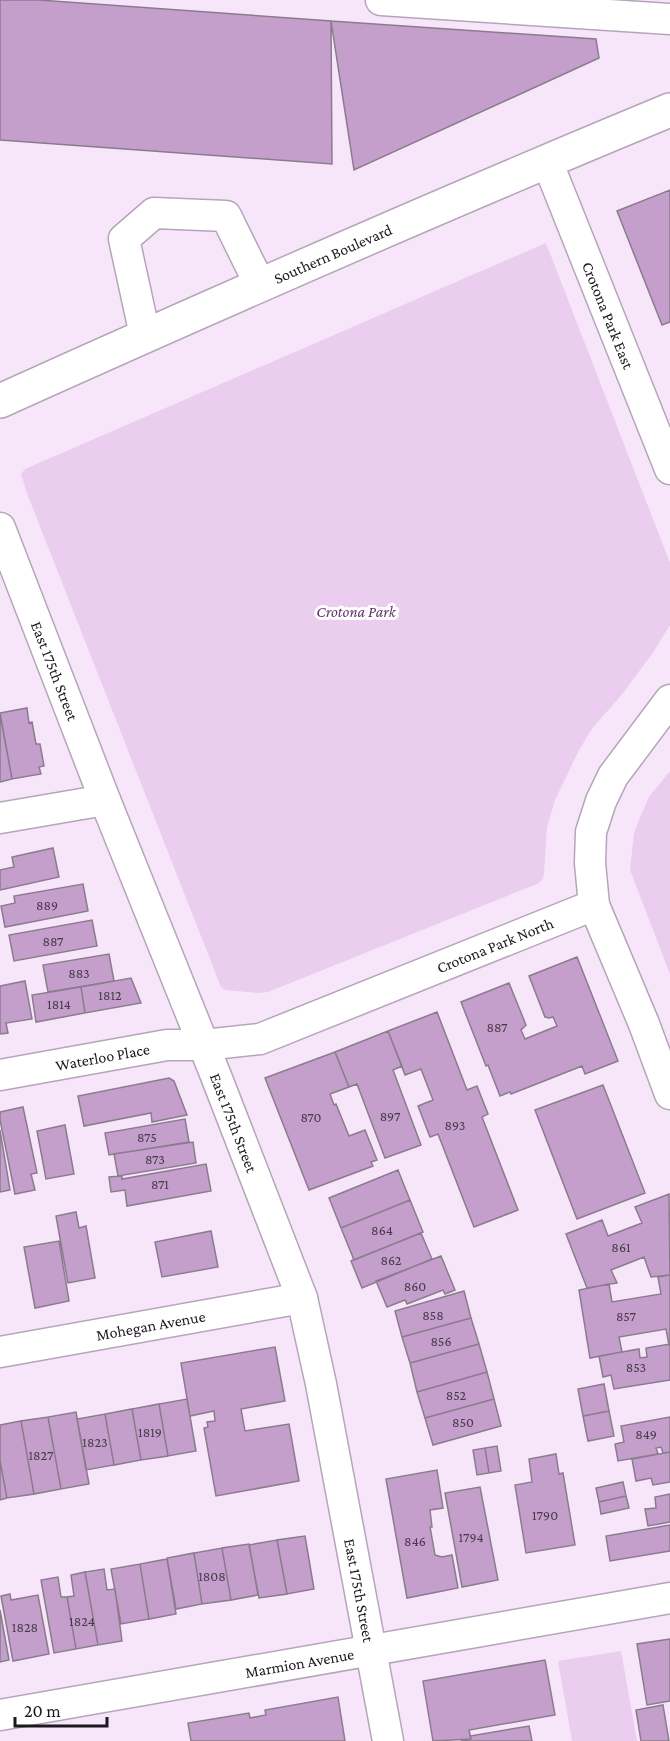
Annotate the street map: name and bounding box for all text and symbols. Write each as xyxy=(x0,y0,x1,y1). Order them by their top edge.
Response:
street label: Southern Boulevard xyxy=(271,221,395,287)
street label: Crotona Park East xyxy=(579,259,637,372)
park label: Crotona Park xyxy=(316,603,397,620)
street label: East 175th Street xyxy=(28,619,82,724)
house number: 889 xyxy=(36,897,58,913)
street label: Crotona Park North xyxy=(434,914,556,976)
house number: 887 xyxy=(43,933,64,949)
house number: 883 xyxy=(68,965,90,981)
house number: 1812 xyxy=(98,987,122,1003)
house number: 1814 xyxy=(47,996,71,1012)
house number: 887 xyxy=(487,1019,508,1035)
street label: Waterloo Place xyxy=(54,1040,151,1074)
street label: East 175th Street xyxy=(207,1071,261,1175)
house number: 897 xyxy=(380,1108,401,1124)
house number: 870 xyxy=(300,1109,322,1125)
house number: 893 xyxy=(445,1117,465,1133)
house number: 875 xyxy=(137,1129,157,1145)
house number: 873 xyxy=(145,1151,165,1167)
house number: 871 xyxy=(151,1176,169,1192)
house number: 864 xyxy=(371,1222,393,1238)
house number: 861 xyxy=(611,1239,631,1255)
house number: 862 xyxy=(380,1252,402,1268)
house number: 860 xyxy=(404,1278,426,1294)
street label: Mohegan Avenue xyxy=(95,1307,207,1344)
house number: 858 xyxy=(422,1307,444,1323)
house number: 857 xyxy=(616,1308,637,1324)
house number: 856 xyxy=(430,1333,452,1349)
house number: 853 xyxy=(626,1359,646,1375)
house number: 852 xyxy=(446,1387,466,1403)
house number: 850 xyxy=(452,1414,474,1430)
house number: 1819 xyxy=(138,1424,162,1440)
house number: 849 xyxy=(635,1426,657,1442)
house number: 1823 xyxy=(82,1434,108,1450)
house number: 1827 xyxy=(28,1447,54,1463)
house number: 1790 xyxy=(532,1507,558,1523)
house number: 1794 xyxy=(458,1529,484,1545)
house number: 846 xyxy=(404,1533,426,1549)
street label: East 175th Street xyxy=(341,1537,377,1644)
house number: 1808 xyxy=(198,1568,226,1584)
house number: 1824 xyxy=(69,1613,95,1629)
house number: 1828 xyxy=(12,1619,38,1635)
street label: Marmion Avenue xyxy=(244,1645,355,1681)
scale bar xyxy=(15,1690,106,1728)
text: 20 m xyxy=(24,1701,61,1721)

